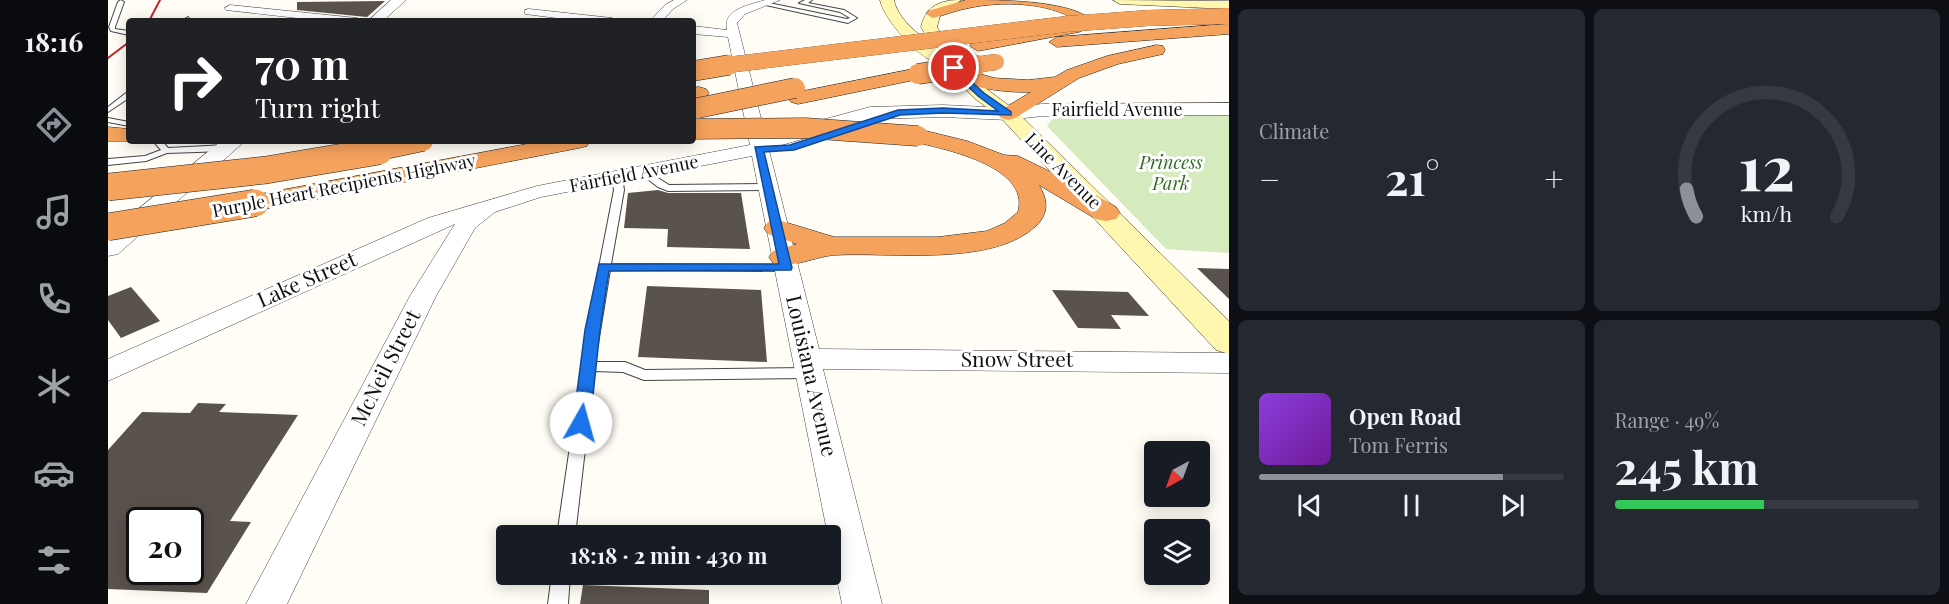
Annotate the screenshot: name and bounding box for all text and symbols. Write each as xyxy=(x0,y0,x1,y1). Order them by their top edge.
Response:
text: 18:16 xyxy=(25,23,83,59)
text: 70 m xyxy=(255,35,349,91)
icon: right xyxy=(156,42,234,120)
pin xyxy=(928,42,979,93)
icon: arrive xyxy=(937,51,970,84)
text: Turn right xyxy=(255,89,380,125)
street label: Fairfield Avenue xyxy=(1051,97,1183,121)
icon: directions xyxy=(33,104,75,146)
text: Climate xyxy=(1259,117,1329,144)
text: 12 xyxy=(1738,123,1795,207)
street label: Line Avenue xyxy=(1020,127,1107,214)
text: 21° xyxy=(1385,147,1440,207)
street label: Purple Heart Recipients Highway xyxy=(210,148,478,222)
street label: Fairfield Avenue xyxy=(567,149,700,197)
park label: Princess Park xyxy=(1138,150,1203,195)
text: − xyxy=(1259,156,1280,200)
text: + xyxy=(1544,156,1564,200)
icon: music xyxy=(33,191,75,233)
text: km/h xyxy=(1741,199,1793,227)
street label: Lake Street xyxy=(252,244,361,313)
icon: phone xyxy=(33,278,75,320)
street label: Louisiana Avenue xyxy=(781,292,845,459)
street label: McNeil Street xyxy=(343,304,426,430)
street label: Snow Street xyxy=(961,344,1074,372)
icon: climate xyxy=(33,365,75,407)
position arrow xyxy=(549,391,613,455)
text: Open Road xyxy=(1349,401,1461,431)
text: Range · 49% xyxy=(1615,406,1719,433)
text: Tom Ferris xyxy=(1349,431,1448,458)
text: 245 km xyxy=(1615,436,1759,496)
north arrow xyxy=(1144,441,1210,507)
map controls xyxy=(1144,441,1210,585)
icon: car xyxy=(33,452,75,494)
icon: previous xyxy=(1293,489,1326,522)
icon: pause xyxy=(1395,489,1428,522)
icon: next xyxy=(1496,489,1529,522)
speed limit sign: 20 xyxy=(126,507,204,585)
button: layers xyxy=(1144,519,1210,585)
icon: filters xyxy=(33,539,75,581)
text: 18:18 · 2 min · 430 m xyxy=(570,540,767,570)

